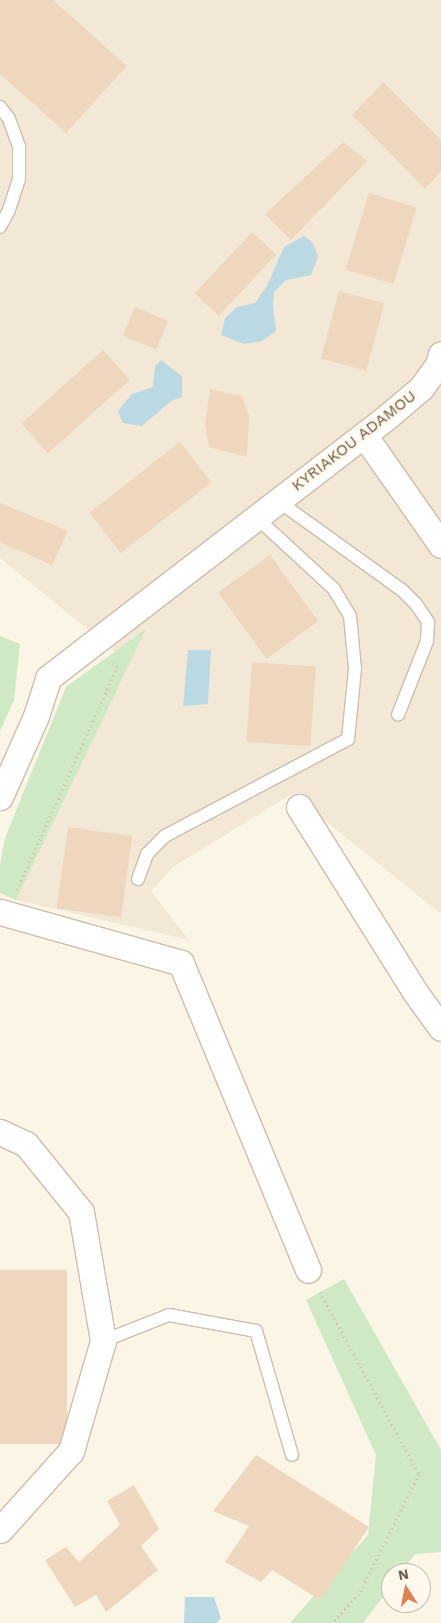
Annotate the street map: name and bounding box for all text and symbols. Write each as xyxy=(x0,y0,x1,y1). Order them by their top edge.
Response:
street label: KYRIAKOU ADAMOU xyxy=(288,386,420,496)
north arrow xyxy=(381,1563,431,1613)
text: N xyxy=(397,1565,410,1583)

